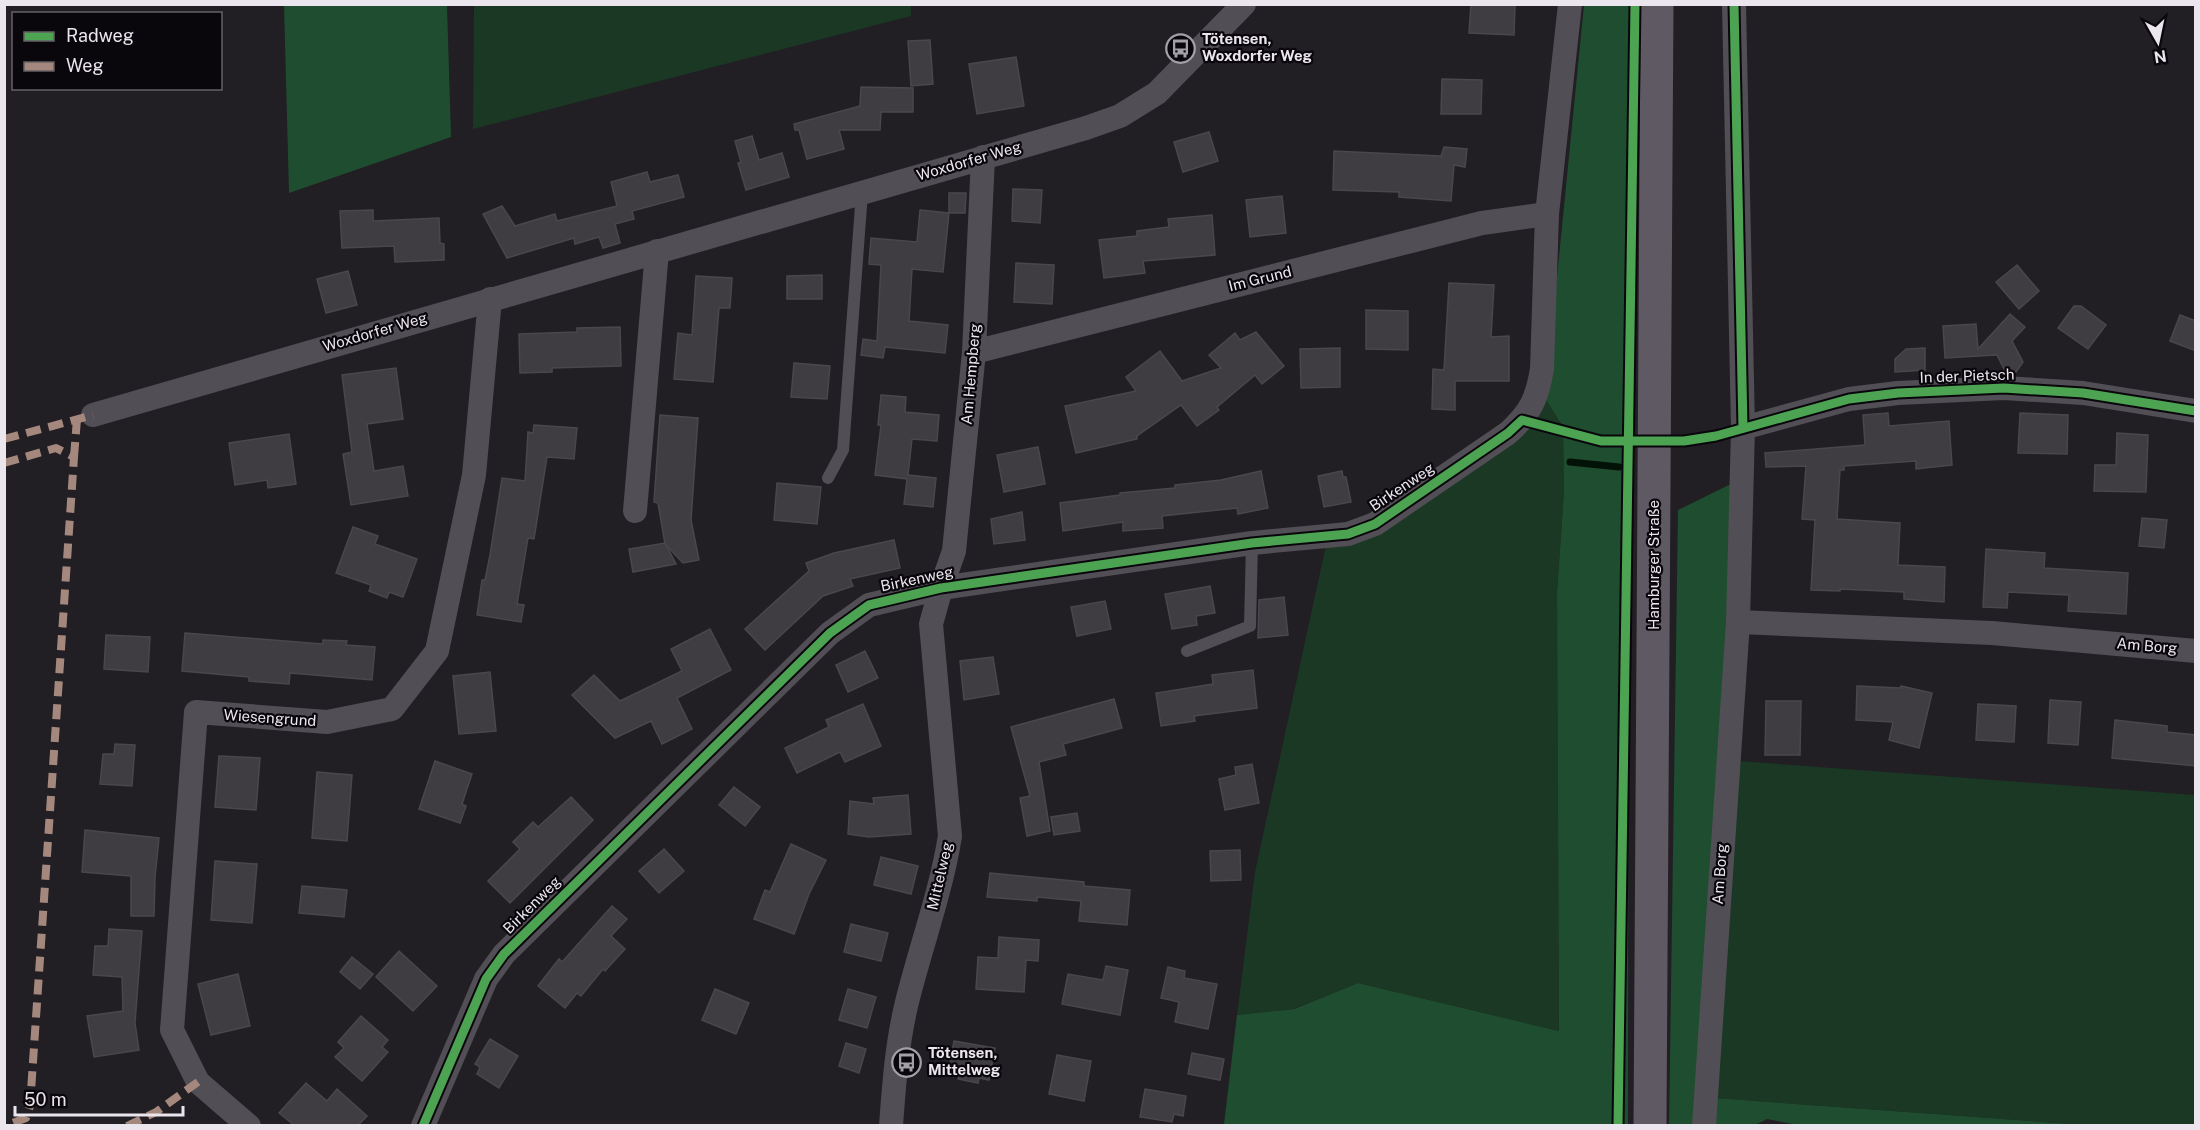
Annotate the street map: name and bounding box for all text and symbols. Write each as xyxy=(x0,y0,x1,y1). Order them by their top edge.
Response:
legend xyxy=(12,12,222,90)
north arrow xyxy=(2128,12,2188,72)
text: Radweg xyxy=(66,25,134,46)
place label: Tötensen, Woxdorfer Weg xyxy=(1202,30,1312,64)
bus stop icon: Tötensen, Woxdorfer Weg xyxy=(1165,32,1197,64)
text: N xyxy=(2153,46,2168,67)
text: Weg xyxy=(66,55,104,76)
street label: Woxdorfer Weg xyxy=(915,137,1023,184)
street label: Im Grund xyxy=(1227,263,1293,295)
street label: Woxdorfer Weg xyxy=(321,308,429,355)
street label: Am Hempberg xyxy=(958,323,983,425)
street label: In der Pietsch xyxy=(1919,365,2015,386)
street label: Birkenweg xyxy=(1366,459,1437,514)
street label: Hamburger Straße xyxy=(1645,500,1662,630)
street label: Birkenweg xyxy=(879,562,955,595)
street label: Am Borg xyxy=(2116,634,2178,657)
street label: Wiesengrund xyxy=(223,706,317,729)
street label: Mittelweg xyxy=(923,840,956,912)
street label: Am Borg xyxy=(1709,843,1730,905)
street label: Birkenweg xyxy=(499,872,564,937)
place label: Tötensen, Mittelweg xyxy=(928,1044,1001,1078)
bus stop icon: Tötensen, Mittelweg xyxy=(891,1046,923,1078)
scale bar xyxy=(15,1079,183,1117)
text: 50 m xyxy=(24,1089,67,1110)

